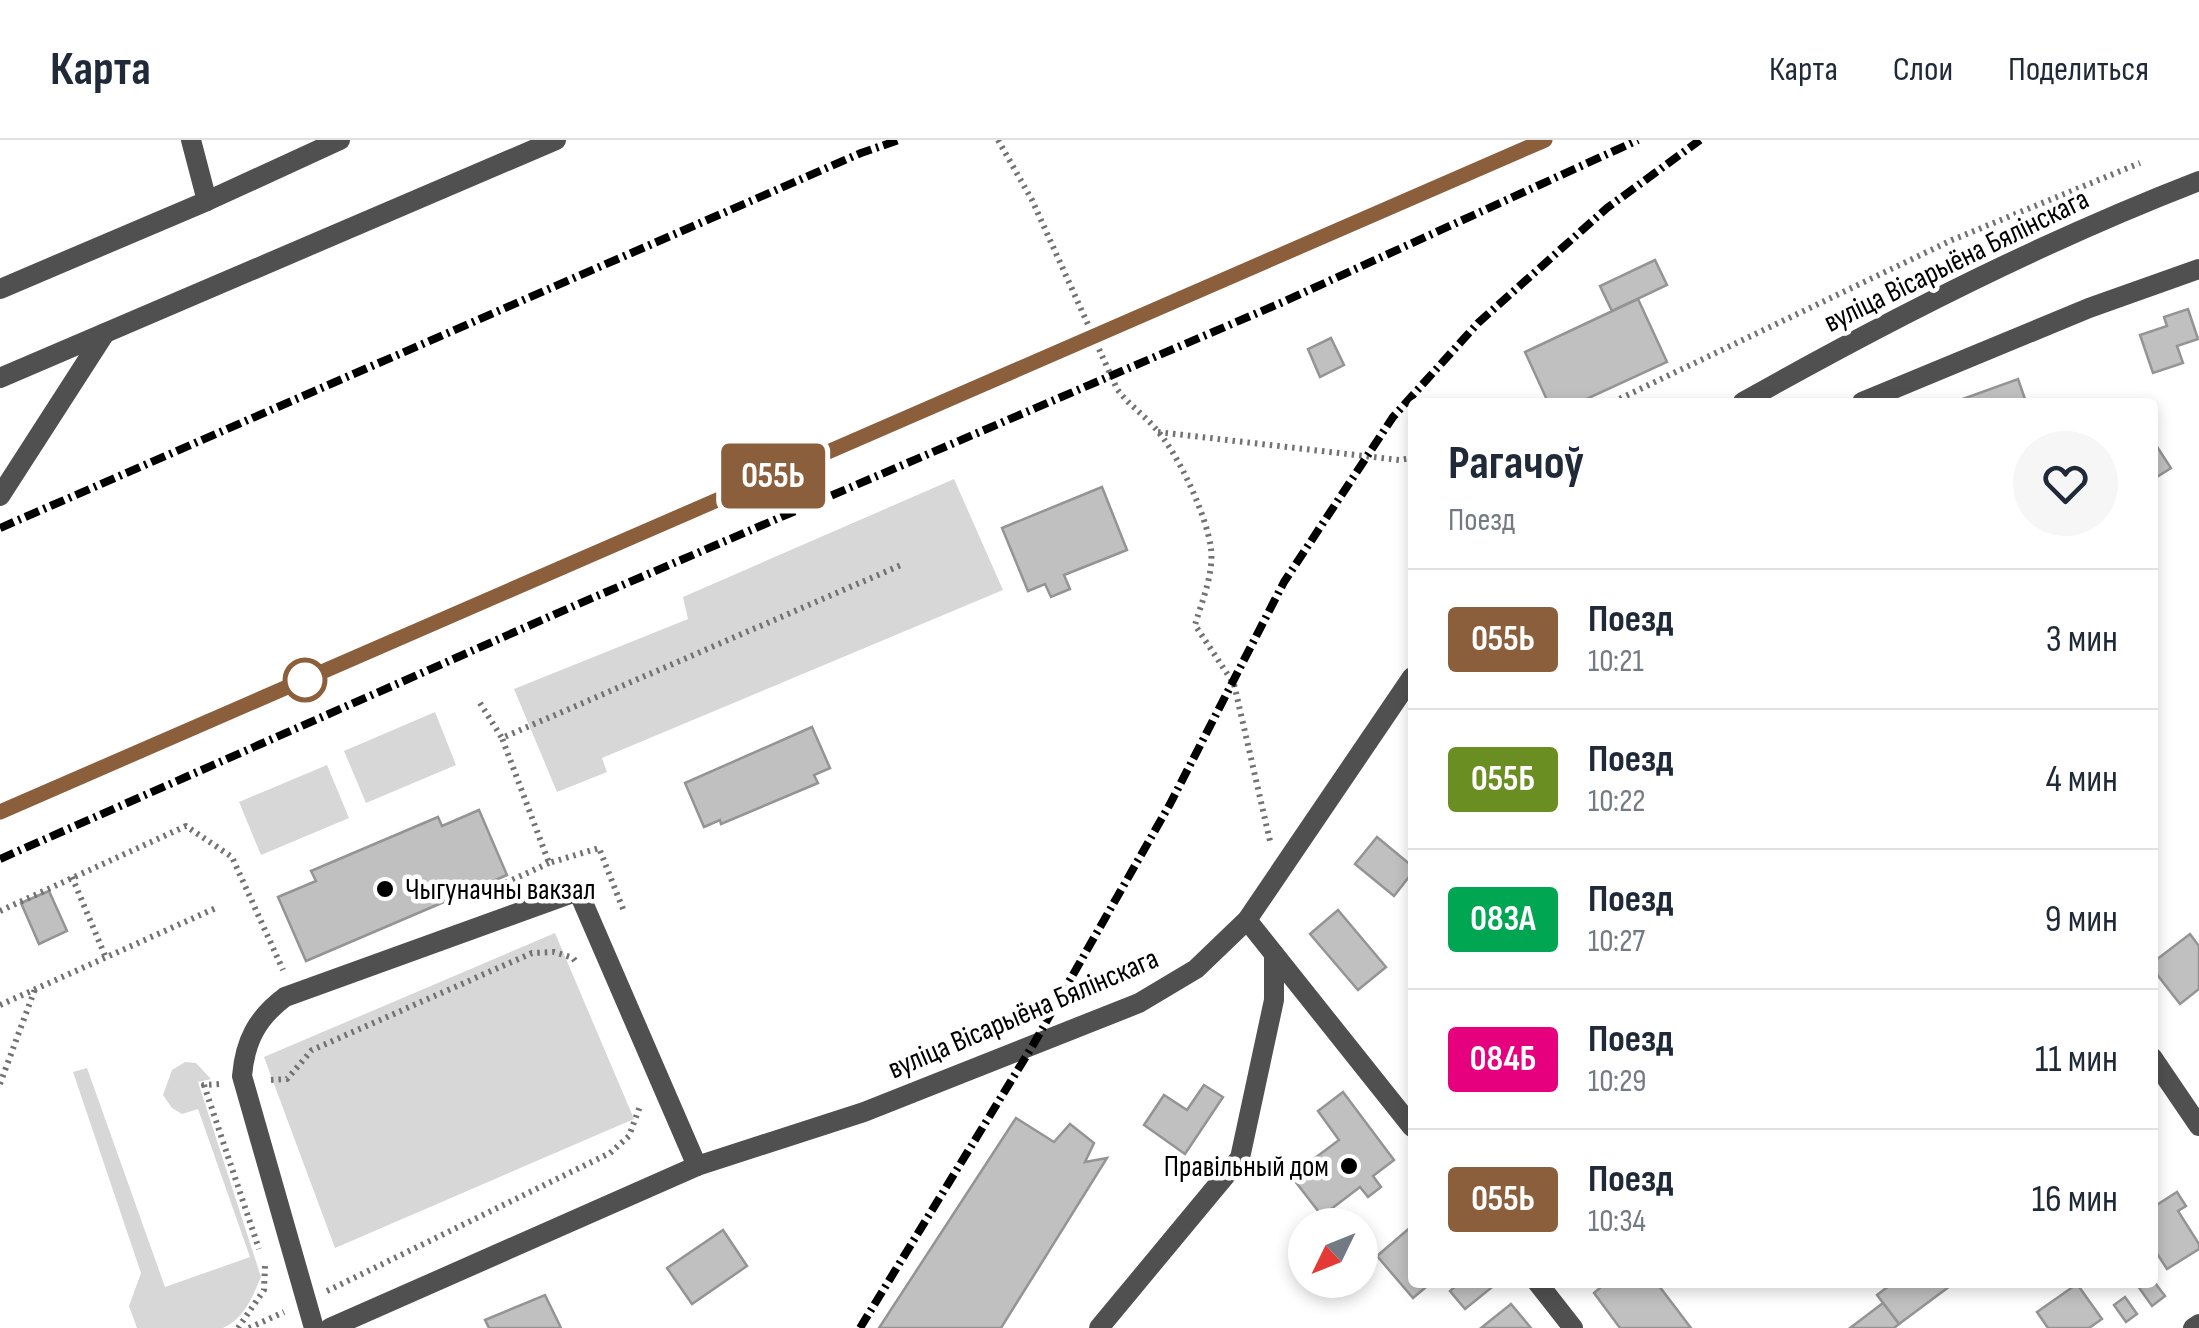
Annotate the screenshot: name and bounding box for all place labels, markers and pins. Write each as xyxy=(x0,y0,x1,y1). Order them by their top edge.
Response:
unlabelled marker xyxy=(284,659,326,701)
place label: Чыгуначны вакзал xyxy=(405,872,596,908)
marker: Чыгуначны вакзал xyxy=(374,878,396,900)
place label: Правільный дом xyxy=(1164,1149,1329,1185)
marker: Правільный дом xyxy=(1338,1155,1360,1177)

